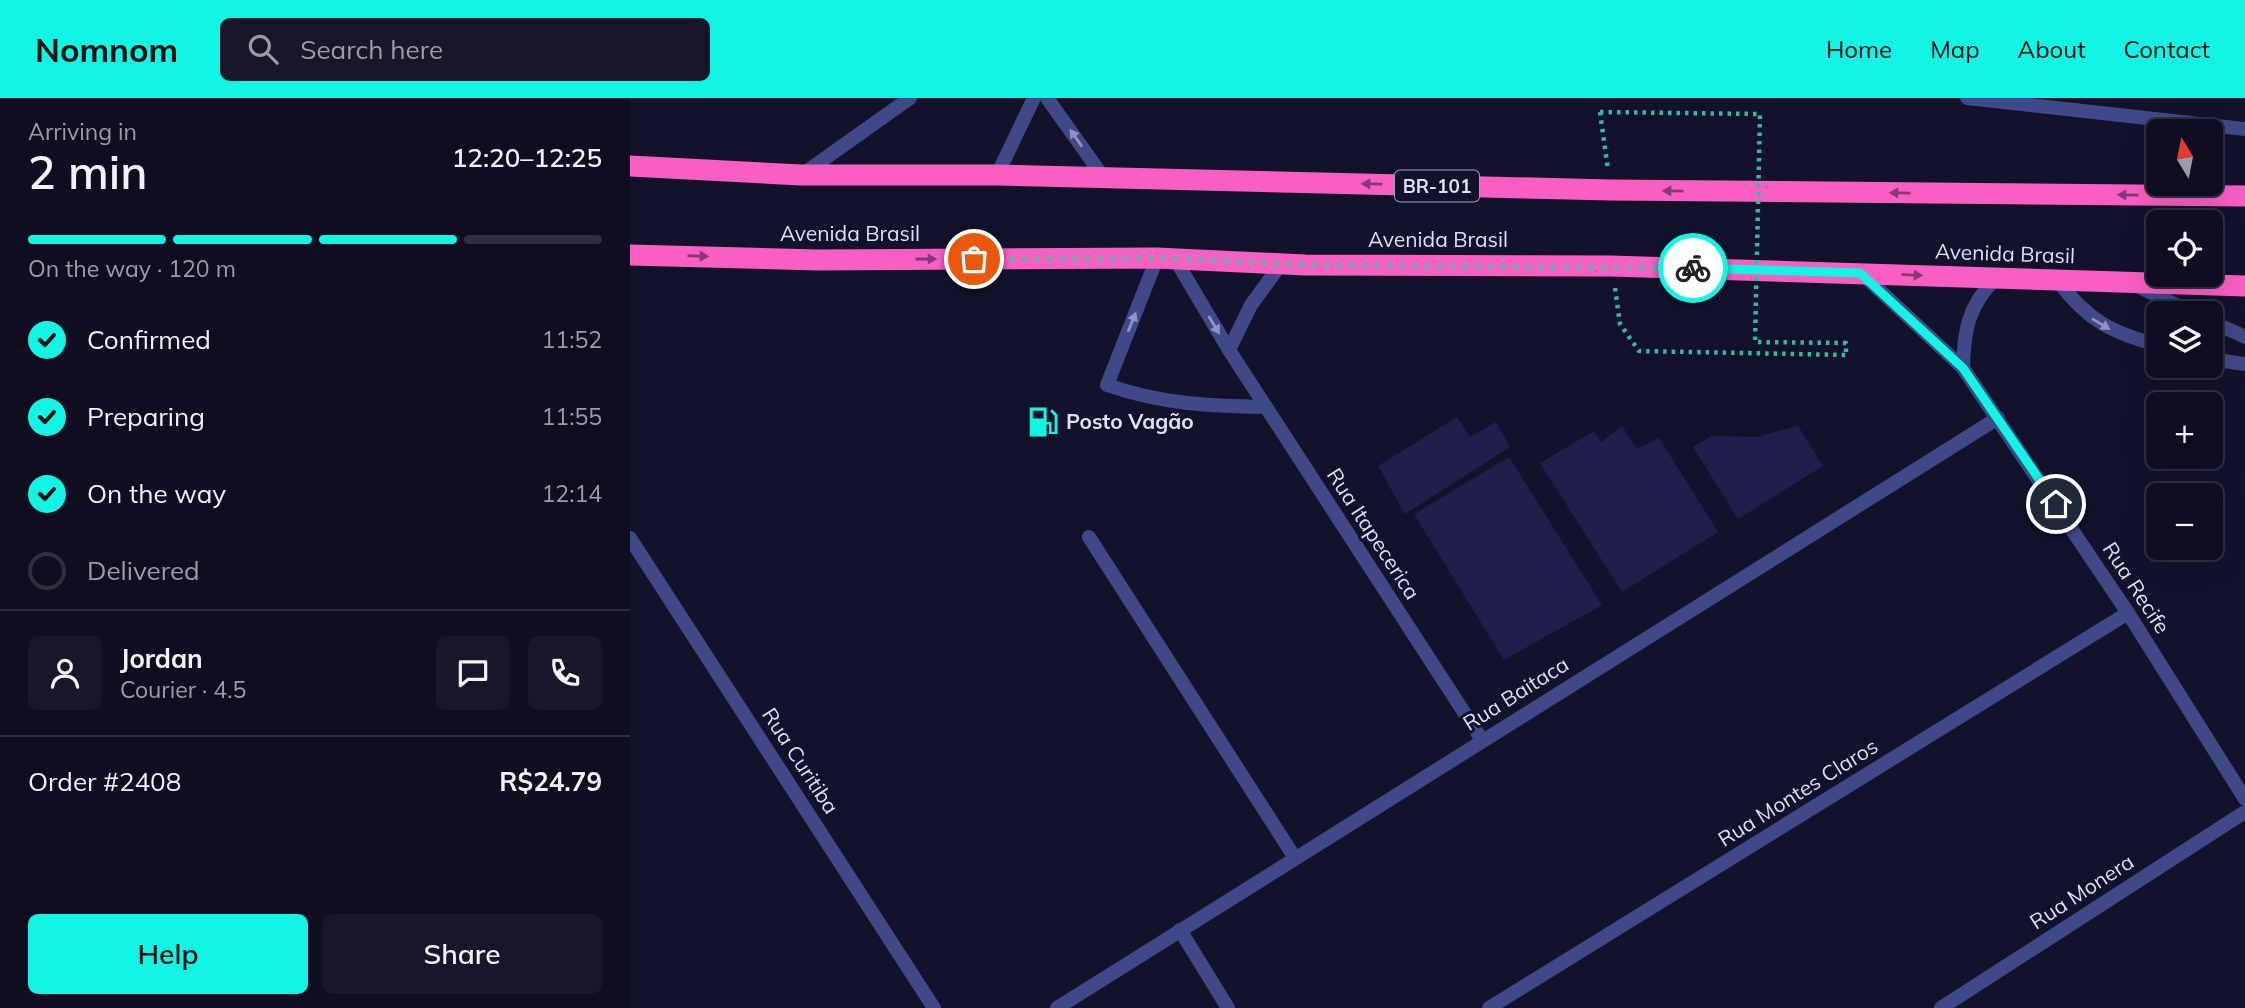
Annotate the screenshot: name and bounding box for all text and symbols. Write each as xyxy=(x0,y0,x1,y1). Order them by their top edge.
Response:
search box xyxy=(220,18,710,81)
text: Nomnom xyxy=(35,29,178,70)
icon: search xyxy=(244,30,282,68)
text: Search here xyxy=(300,33,443,66)
text: Home xyxy=(1826,34,1892,64)
text: Map xyxy=(1930,34,1980,64)
text: About xyxy=(2018,34,2086,64)
text: Contact xyxy=(2124,34,2210,64)
text: Arriving in xyxy=(28,117,137,146)
north arrow xyxy=(2146,119,2222,196)
map controls xyxy=(2146,119,2223,560)
one-way arrow xyxy=(1069,129,1083,147)
text: 12:20–12:25 xyxy=(452,141,602,174)
text: 2 min xyxy=(28,143,147,201)
road number: BR-101 xyxy=(1395,170,1479,202)
one-way arrow xyxy=(1361,179,1383,190)
one-way arrow xyxy=(1662,185,1684,197)
one-way arrow xyxy=(1889,187,1911,199)
one-way arrow xyxy=(2117,189,2139,201)
button: locate xyxy=(2146,210,2223,287)
street label: Avenida Brasil xyxy=(780,220,920,246)
street label: Avenida Brasil xyxy=(1368,226,1508,252)
pin xyxy=(944,229,1004,289)
courier xyxy=(1658,233,1728,303)
street label: Avenida Brasil xyxy=(1935,238,2076,268)
icon: bag xyxy=(955,240,993,278)
icon: bike xyxy=(1674,249,1712,287)
one-way arrow xyxy=(687,251,709,262)
one-way arrow xyxy=(915,253,937,265)
text: On the way · 120 m xyxy=(28,254,236,283)
one-way arrow xyxy=(1902,270,1924,281)
button: layers xyxy=(2146,301,2223,378)
one-way arrow xyxy=(1126,311,1137,332)
one-way arrow xyxy=(1208,316,1221,335)
one-way arrow xyxy=(2092,317,2111,330)
icon: check xyxy=(28,321,66,359)
text: Confirmed xyxy=(87,323,211,356)
text: 11:52 xyxy=(542,325,602,354)
button: + xyxy=(2146,392,2223,469)
icon: check xyxy=(28,398,66,436)
text: Preparing xyxy=(87,400,205,433)
text: 11:55 xyxy=(542,402,602,431)
fuel station icon: Posto Vagão xyxy=(1026,405,1060,439)
place label: Posto Vagão xyxy=(1066,408,1194,434)
street label: Rua Itapecerica xyxy=(1322,463,1426,604)
pin xyxy=(2026,474,2086,534)
icon: check xyxy=(28,475,66,513)
text: On the way xyxy=(87,477,226,510)
text: 12:14 xyxy=(542,479,602,508)
button: − xyxy=(2146,483,2223,560)
icon: home xyxy=(2037,485,2075,523)
street label: Rua Recife xyxy=(2098,537,2176,638)
text: Delivered xyxy=(87,554,200,587)
button: person xyxy=(28,636,102,710)
button: chat xyxy=(436,636,510,710)
button: phone xyxy=(528,636,602,710)
text: Jordan xyxy=(120,642,203,675)
street label: Rua Baitaca xyxy=(1458,650,1573,736)
text: Courier · 4.5 xyxy=(120,675,246,704)
street label: Rua Curitiba xyxy=(757,703,845,818)
street label: Rua Montes Claros xyxy=(1713,733,1882,852)
text: Order #2408 xyxy=(28,765,181,798)
text: R$24.79 xyxy=(499,765,602,798)
street label: Rua Monera xyxy=(2025,848,2138,934)
button: Help xyxy=(28,914,308,994)
button: Share xyxy=(322,914,602,994)

